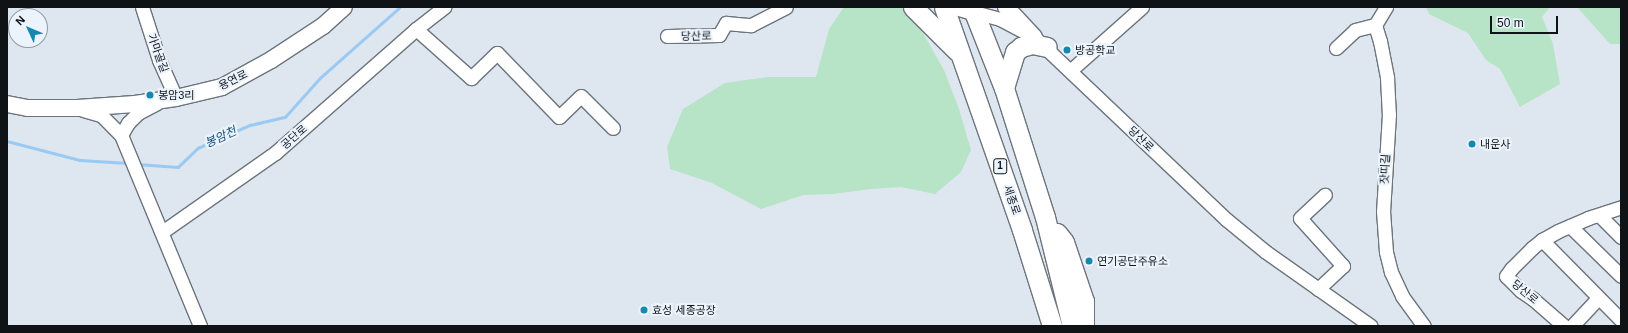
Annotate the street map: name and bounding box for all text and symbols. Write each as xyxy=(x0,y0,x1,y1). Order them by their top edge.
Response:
north arrow xyxy=(8,8,48,48)
scale bar xyxy=(1492,8,1560,34)
text: N xyxy=(13,13,27,27)
text: 50 m xyxy=(1497,16,1524,30)
street label: 당산로 xyxy=(681,29,711,43)
street label: 가마골길 xyxy=(145,32,171,74)
place label: 방공학교 xyxy=(1075,43,1115,57)
marker: 방공학교 xyxy=(1062,45,1072,55)
street label: 용연로 xyxy=(216,67,250,93)
place label: 봉암3리 xyxy=(158,88,194,102)
marker: 봉암3리 xyxy=(145,90,155,100)
street label: 공단로 xyxy=(278,122,310,152)
water label: 봉암천 xyxy=(203,124,239,152)
street label: 당산로 xyxy=(1125,124,1157,154)
place label: 내운사 xyxy=(1480,137,1510,151)
marker: 내운사 xyxy=(1467,139,1477,149)
street label: 잣띠길 xyxy=(1378,153,1392,185)
road number: 1 xyxy=(993,158,1007,174)
street label: 세종로 xyxy=(1001,183,1023,217)
place label: 연기공단주유소 xyxy=(1097,254,1168,268)
marker: 연기공단주유소 xyxy=(1084,256,1094,266)
street label: 당산로 xyxy=(1509,277,1541,307)
place label: 효성 세종공장 xyxy=(652,303,716,317)
marker: 효성 세종공장 xyxy=(639,305,649,315)

